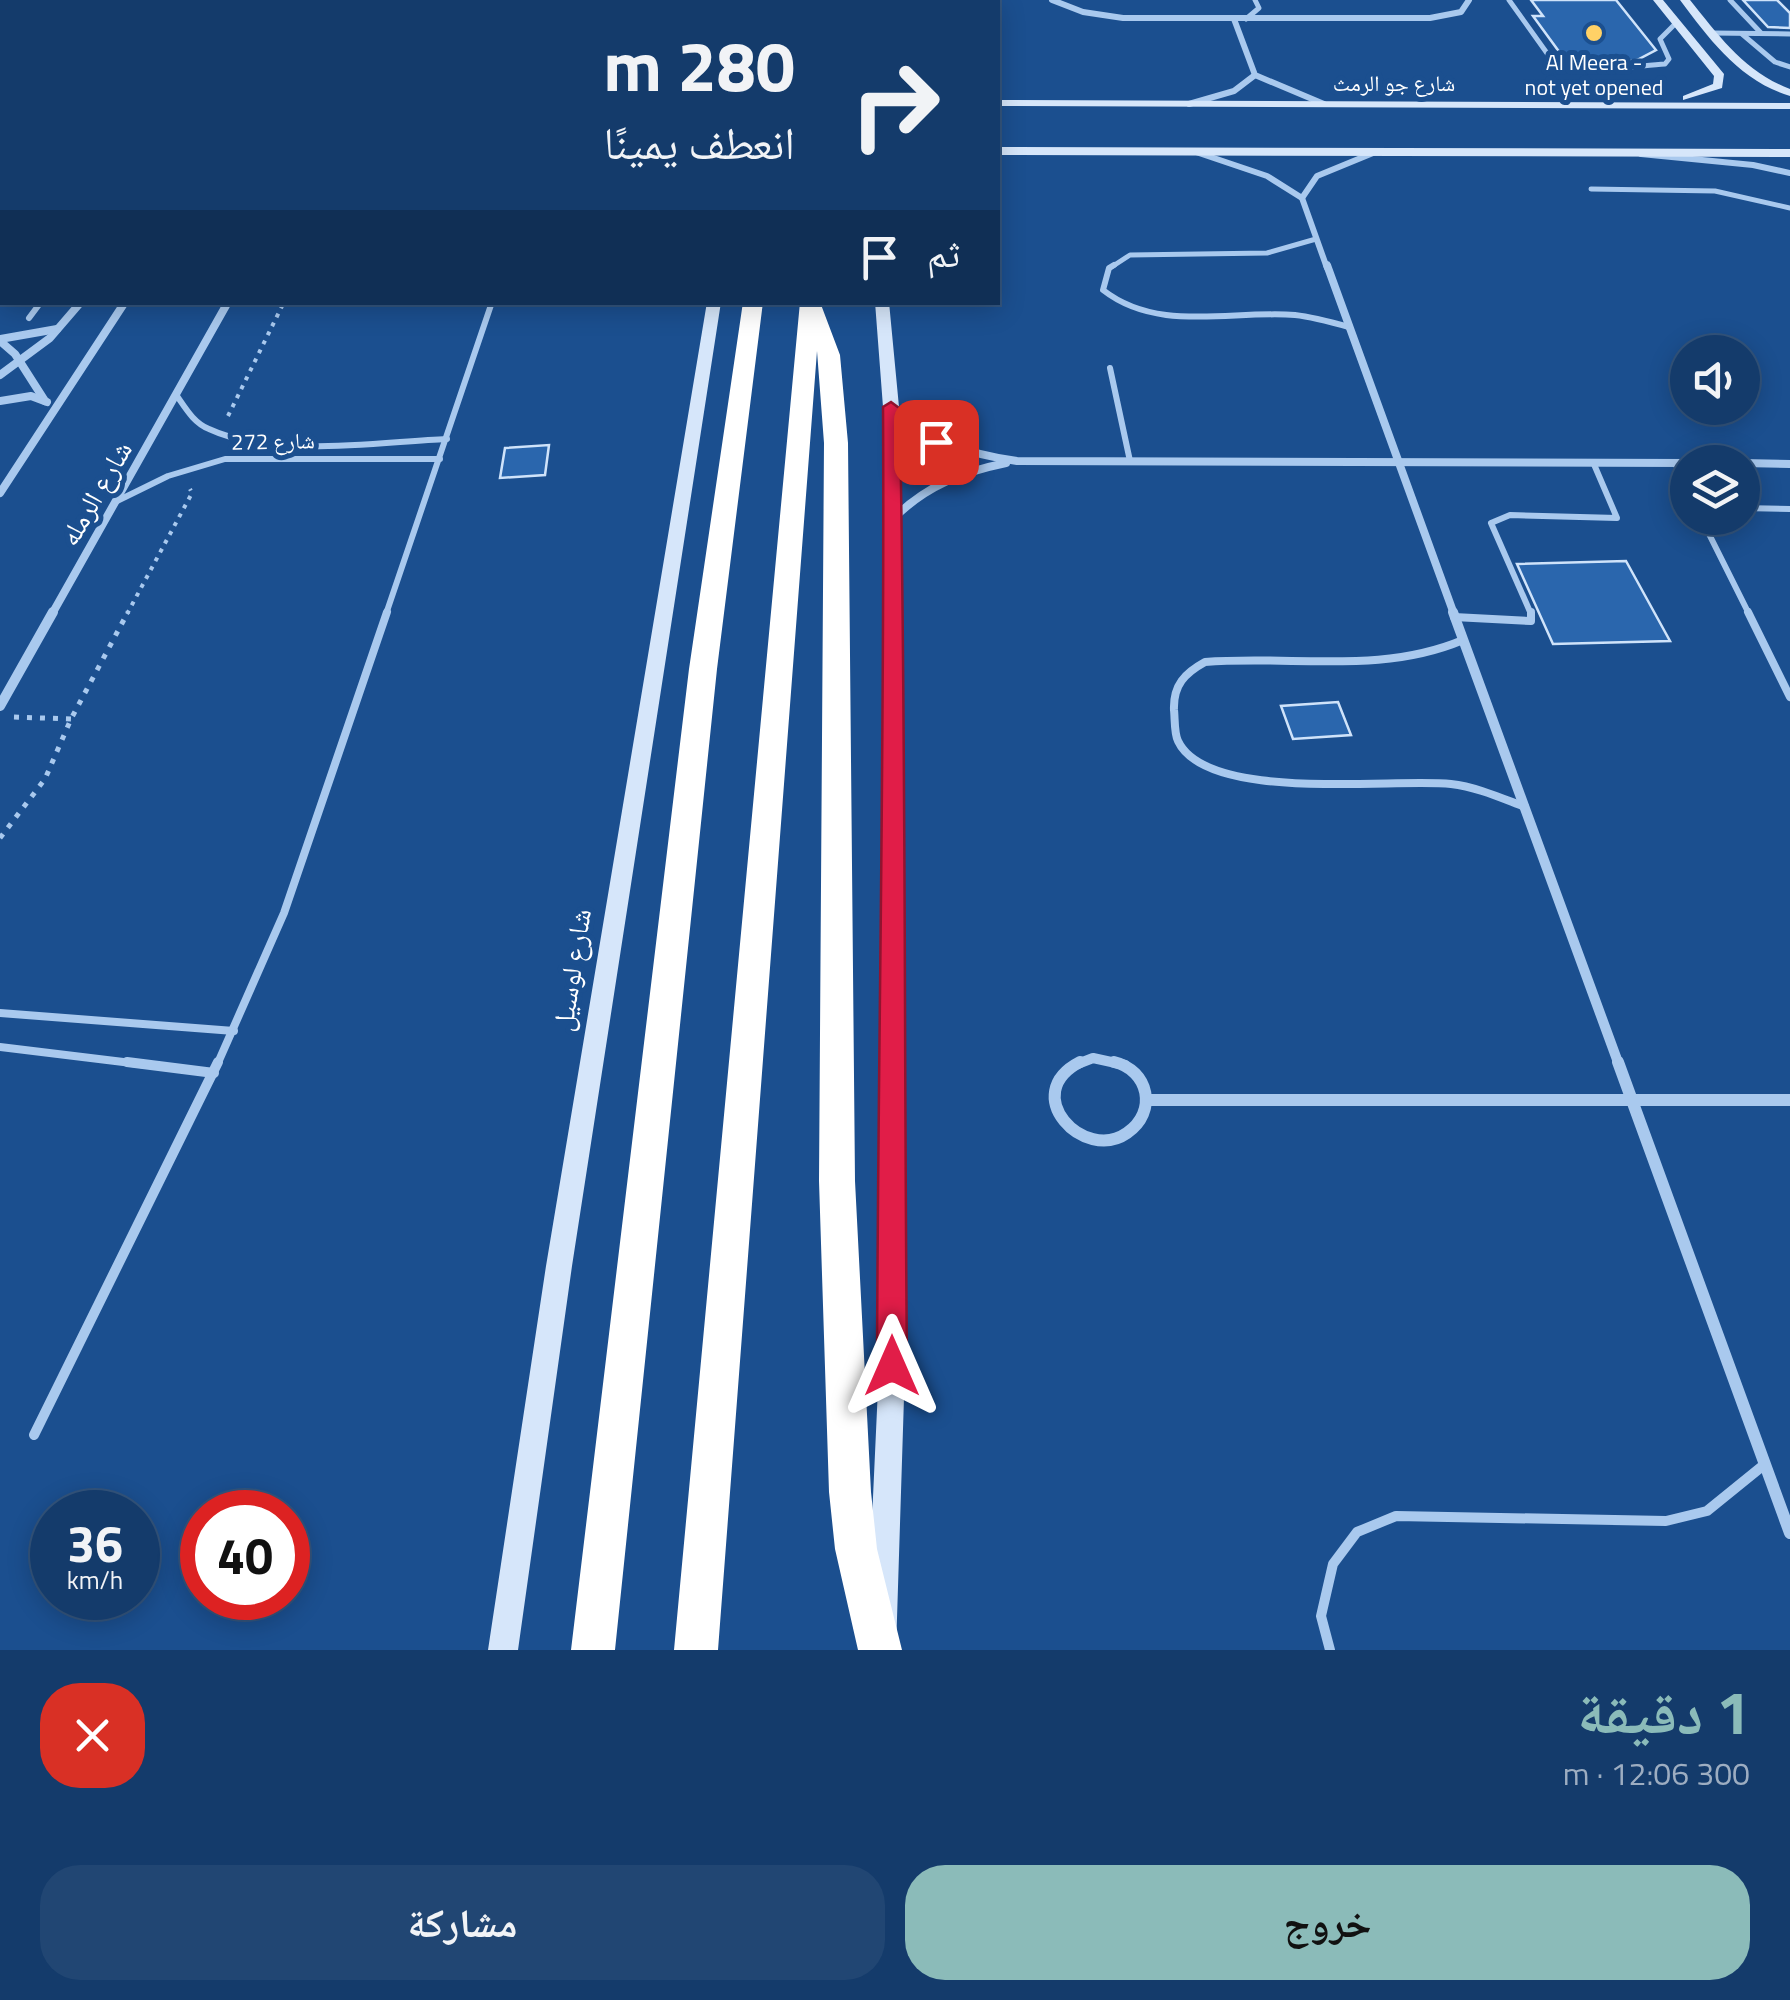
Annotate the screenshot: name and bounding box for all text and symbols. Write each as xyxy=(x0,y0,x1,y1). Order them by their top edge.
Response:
text: 280 m xyxy=(603,12,795,118)
marker: Al Meera - not yet opened xyxy=(1583,22,1605,44)
icon: right xyxy=(830,40,960,170)
place label: Al Meera - not yet opened xyxy=(1525,45,1663,104)
street label: شارع جو الرمث xyxy=(1333,66,1455,100)
text: انعطف يمينًا xyxy=(604,108,795,176)
text: ثم xyxy=(927,224,960,282)
icon: arrive xyxy=(852,230,907,285)
map controls xyxy=(1670,335,1760,535)
button: sound xyxy=(1670,335,1760,425)
pin xyxy=(894,400,979,485)
icon: arrive xyxy=(909,415,964,470)
street label: شارع 272 xyxy=(231,423,315,459)
street label: شارع الرمله xyxy=(47,432,143,554)
button: layers xyxy=(1670,445,1760,535)
street label: شارع لوسيل xyxy=(540,906,602,1034)
position arrow xyxy=(840,1314,944,1418)
speed limit sign: 40 xyxy=(180,1490,310,1620)
text: 36 xyxy=(67,1505,123,1581)
text: km/h xyxy=(67,1561,123,1599)
text: 1 دقيقة xyxy=(1577,1666,1750,1757)
button: close xyxy=(40,1683,145,1788)
text: 300 m · 12:06 xyxy=(1563,1749,1750,1797)
button: مشاركة xyxy=(40,1865,885,1980)
button: خروج xyxy=(905,1865,1750,1980)

